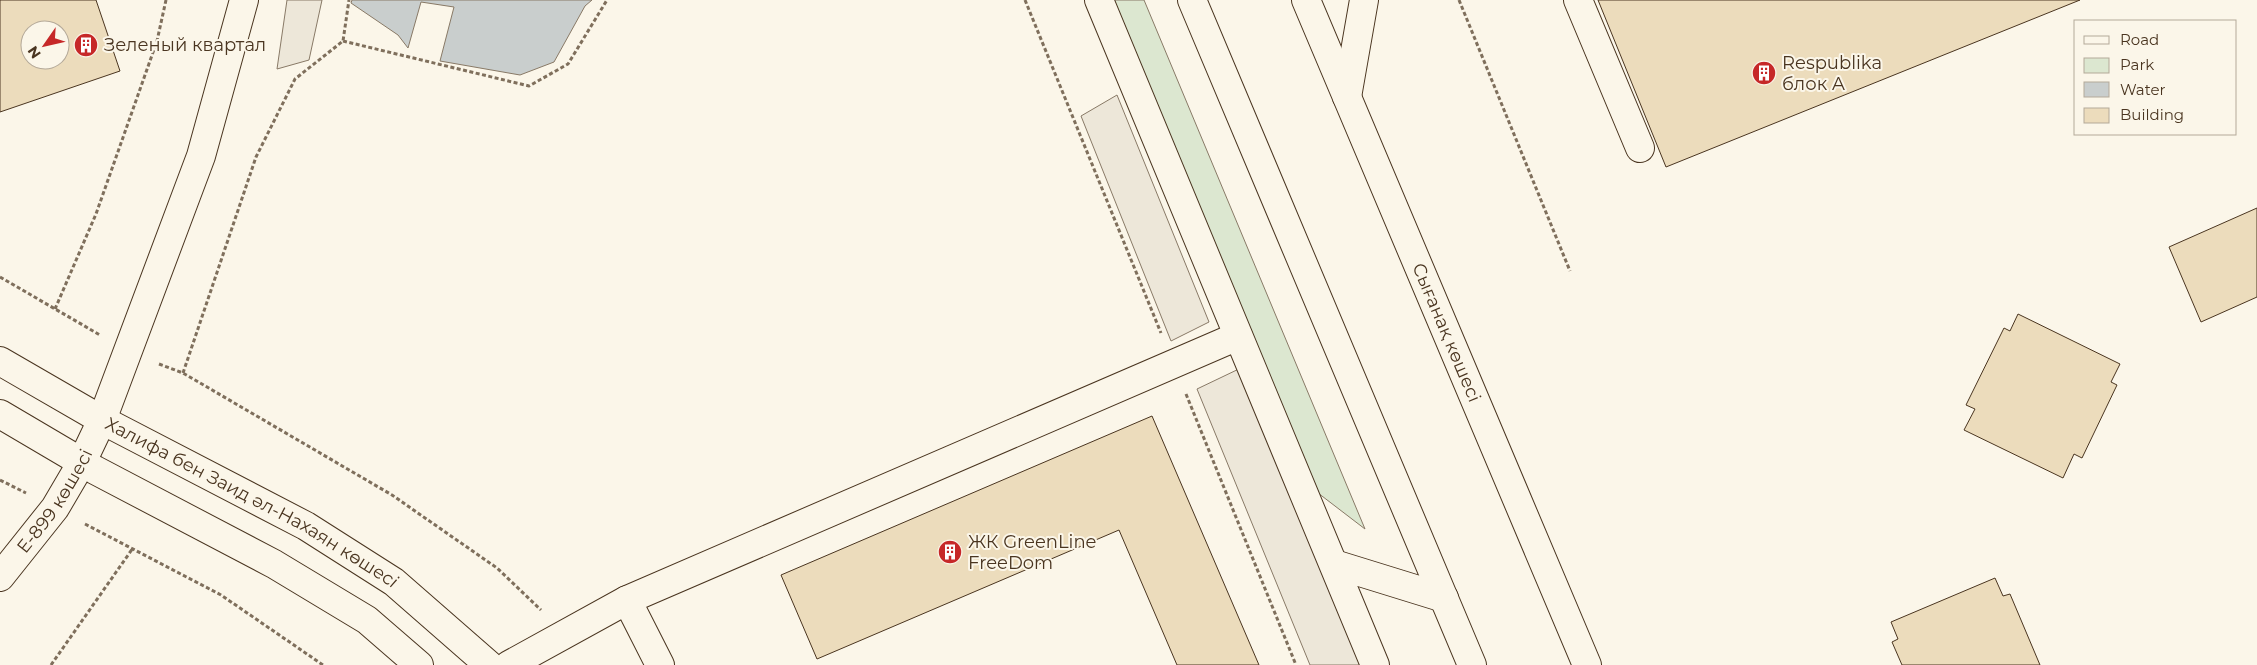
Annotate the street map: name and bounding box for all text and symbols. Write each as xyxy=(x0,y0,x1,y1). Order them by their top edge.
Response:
north arrow xyxy=(20,20,70,70)
legend xyxy=(2074,20,2237,135)
text: Road xyxy=(2120,30,2159,49)
building icon: Зеленый квартал xyxy=(73,32,99,58)
place label: Зеленый квартал xyxy=(104,34,266,56)
text: N xyxy=(24,43,45,62)
place label: Respublika блок А xyxy=(1782,52,1882,95)
text: Park xyxy=(2120,55,2154,74)
building icon: Respublika блок А xyxy=(1751,60,1777,86)
text: Water xyxy=(2120,80,2166,99)
text: Building xyxy=(2120,105,2184,124)
street label: Сығанақ көшесі xyxy=(1407,260,1486,405)
street label: Халифа бен Заид әл-Нахаян көшесі xyxy=(102,413,403,592)
street label: Е-899 көшесі xyxy=(12,446,98,558)
place label: ЖК GreenLine FreeDom xyxy=(968,531,1097,574)
building icon: ЖК GreenLine FreeDom xyxy=(937,539,963,565)

